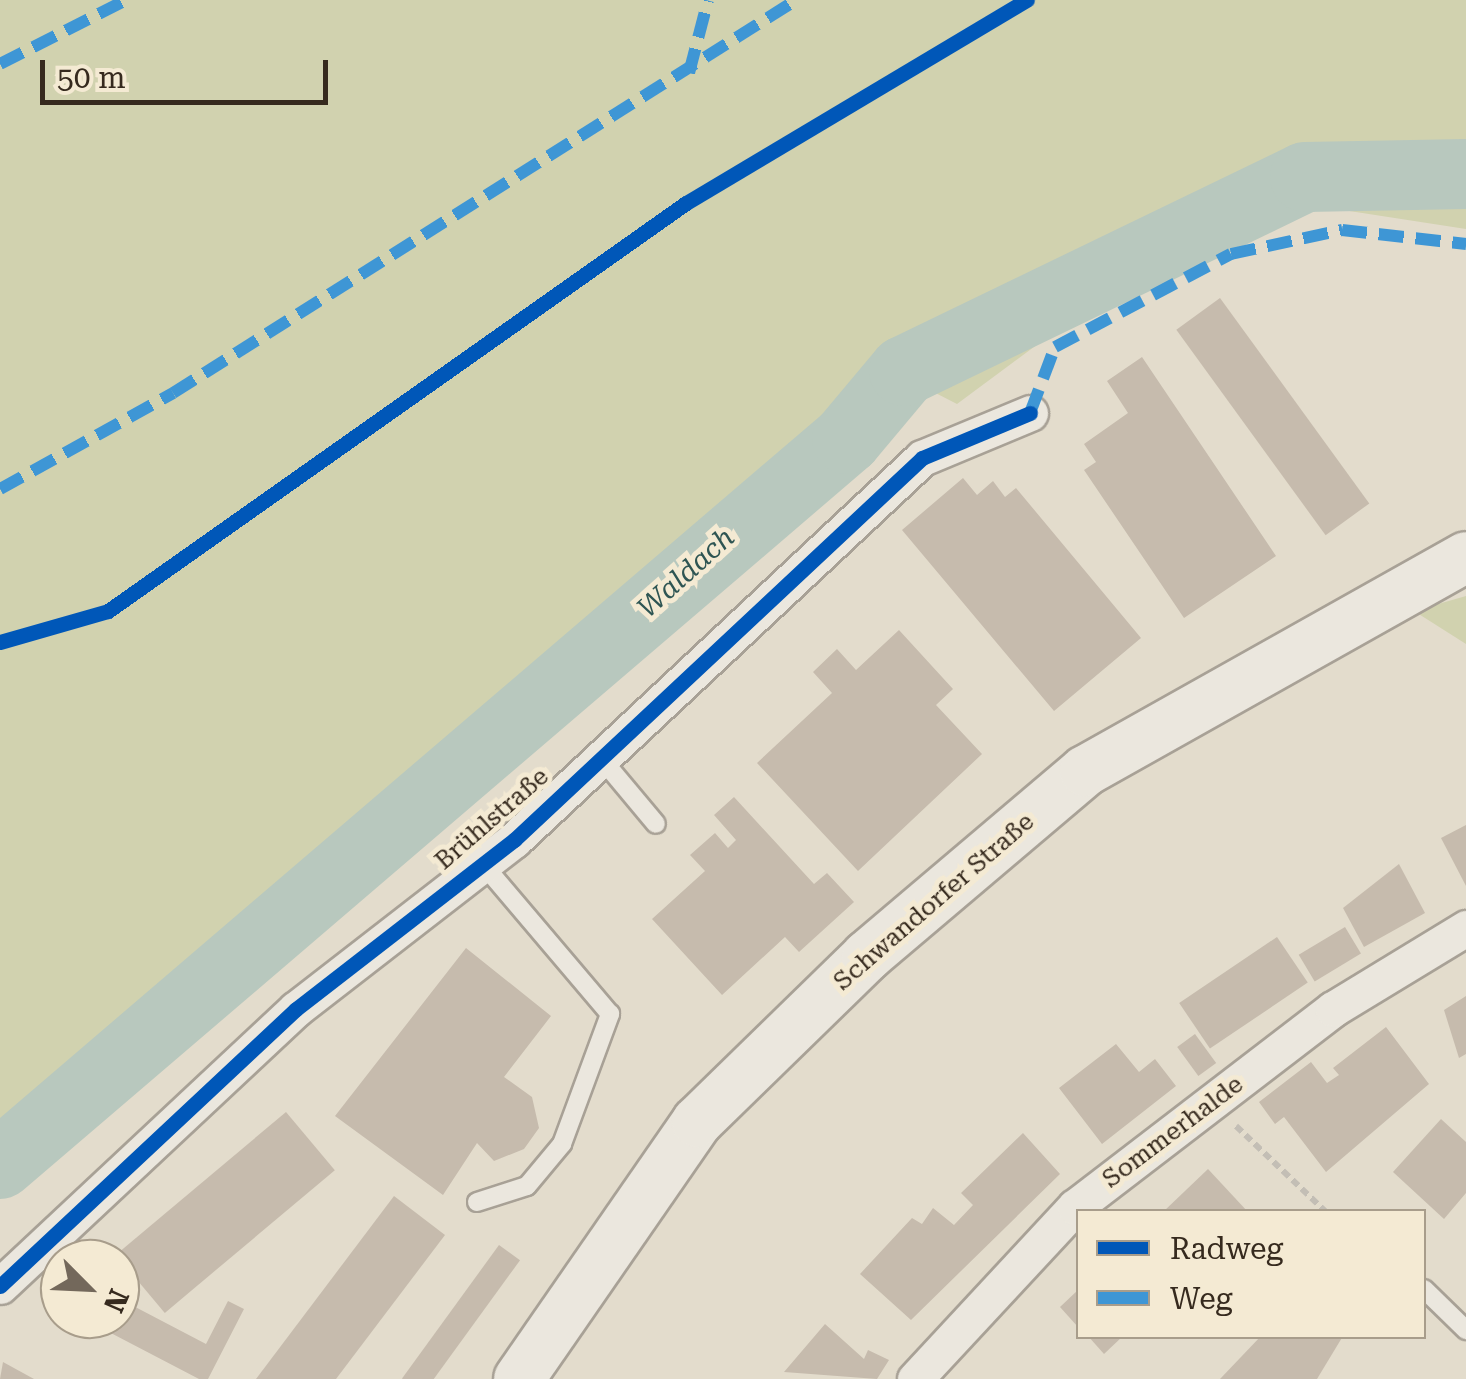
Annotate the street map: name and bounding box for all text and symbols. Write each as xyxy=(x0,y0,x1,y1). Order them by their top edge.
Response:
scale bar xyxy=(45,40,332,102)
text: 50 m xyxy=(57,60,126,95)
water label: Waldach xyxy=(631,521,741,625)
street label: Brühlstraße xyxy=(429,762,555,876)
street label: Schwandorfer Straße xyxy=(828,807,1040,997)
street label: Sommerhalde xyxy=(1097,1069,1249,1195)
legend xyxy=(1076,1209,1426,1339)
text: Radweg xyxy=(1170,1231,1283,1266)
north arrow xyxy=(40,1239,140,1339)
text: Weg xyxy=(1170,1281,1233,1316)
text: N xyxy=(97,1284,135,1317)

